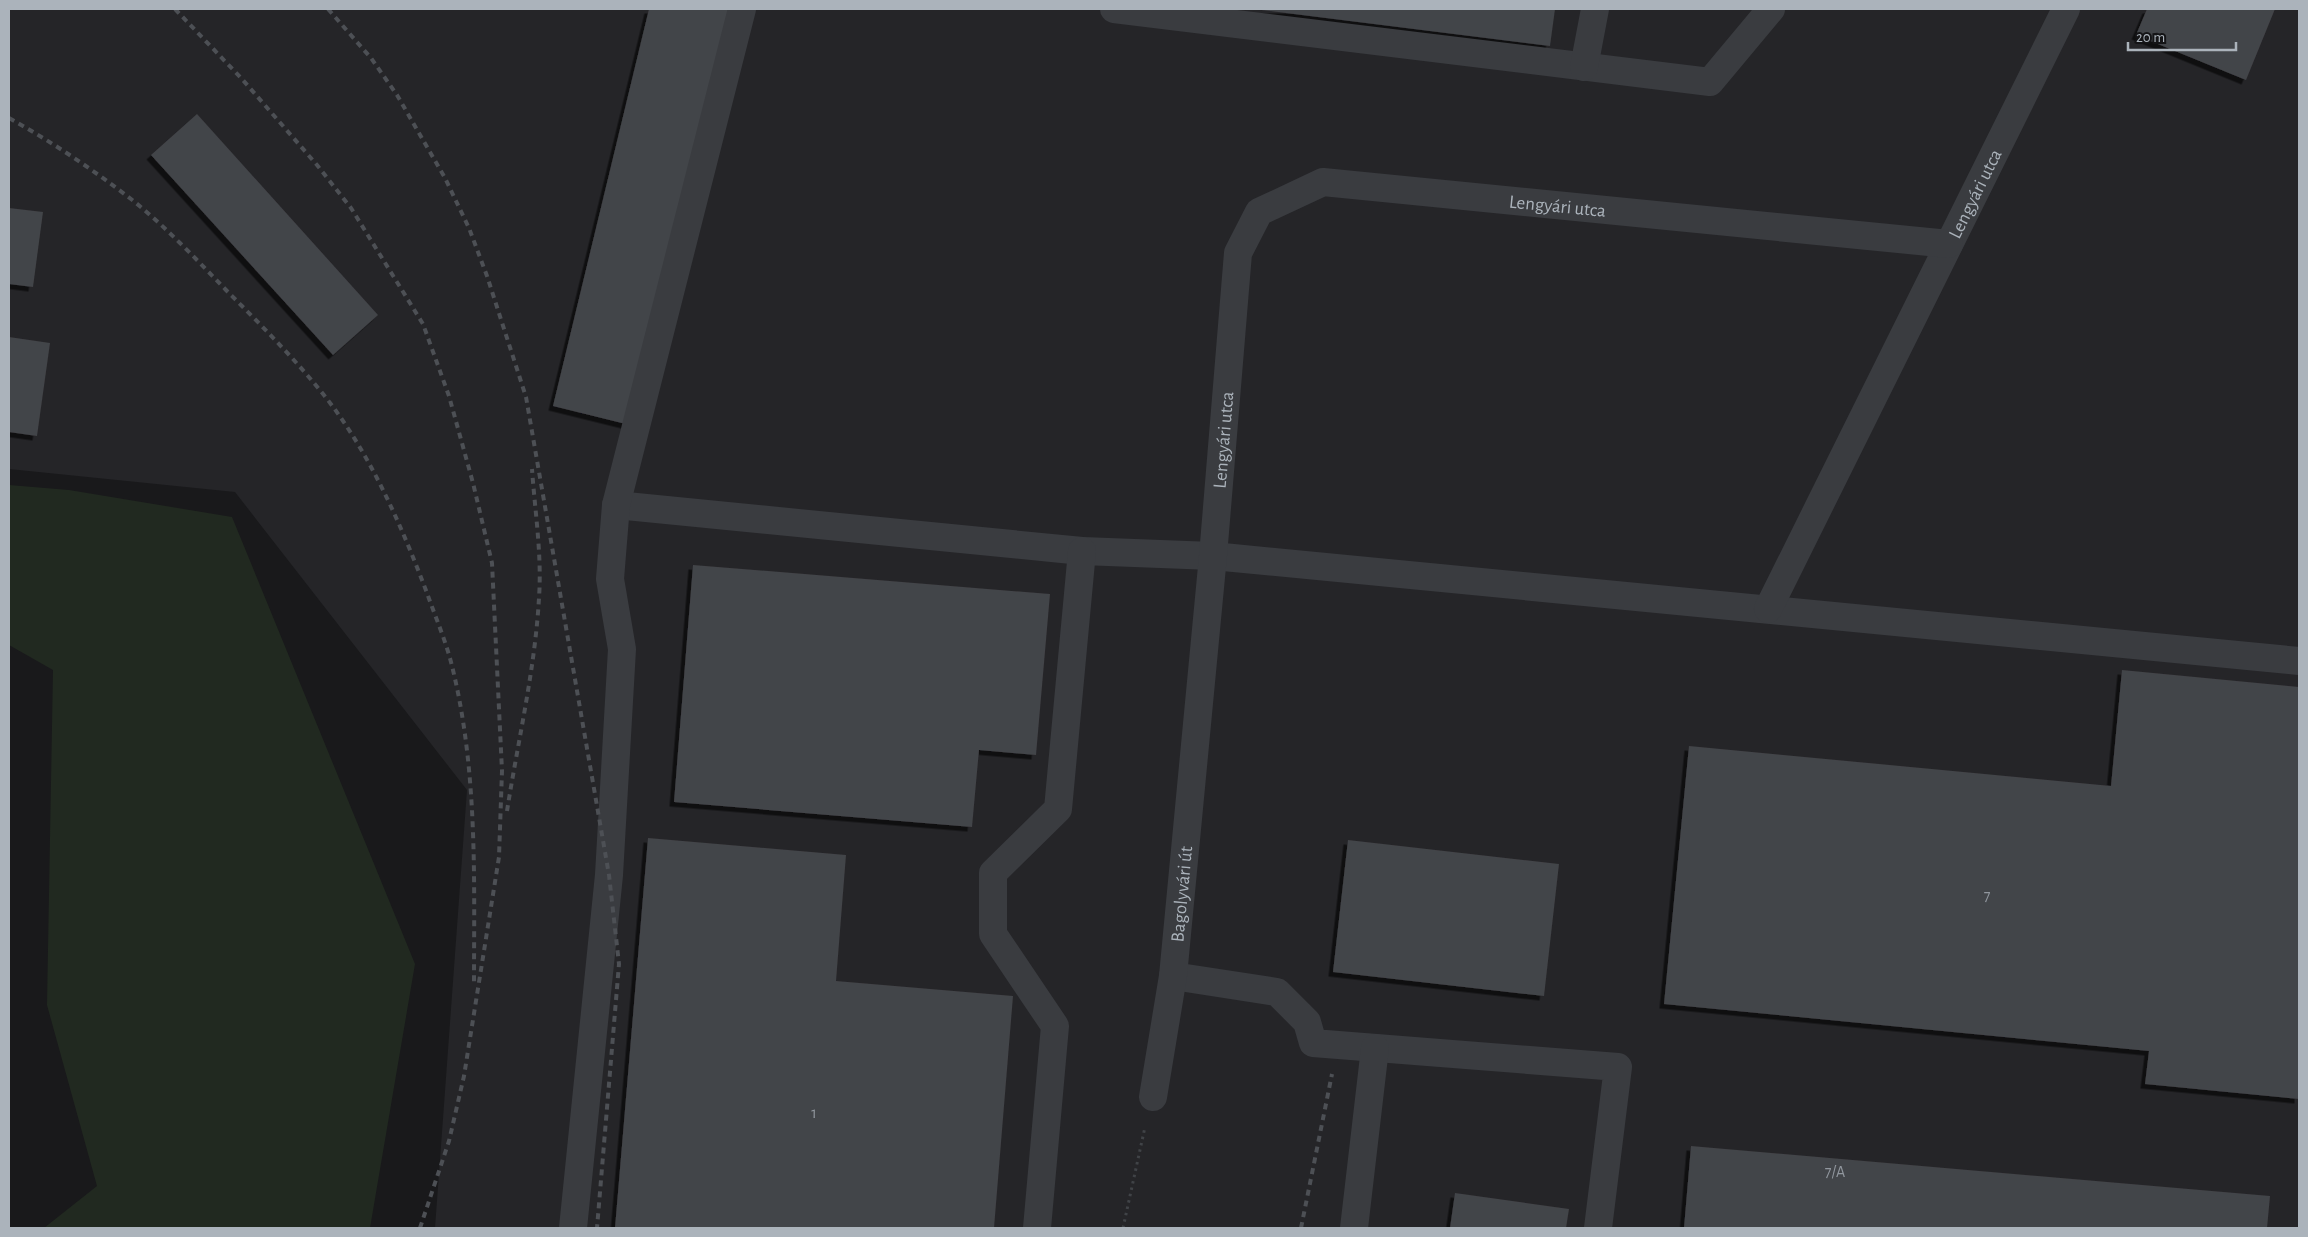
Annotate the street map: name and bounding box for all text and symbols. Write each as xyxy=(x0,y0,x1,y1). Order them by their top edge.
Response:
scale bar xyxy=(2128,20,2236,52)
text: 20 m xyxy=(2136,30,2165,45)
street label: Lengyári utca xyxy=(1946,146,2006,242)
street label: Lengyári utca xyxy=(1508,192,1607,221)
street label: Lengyári utca xyxy=(1211,391,1238,489)
street label: Bagolyvári út xyxy=(1168,845,1196,943)
house number: 7 xyxy=(1984,888,1991,904)
house number: 1 xyxy=(811,1105,817,1121)
house number: 7/A xyxy=(1825,1164,1845,1180)

